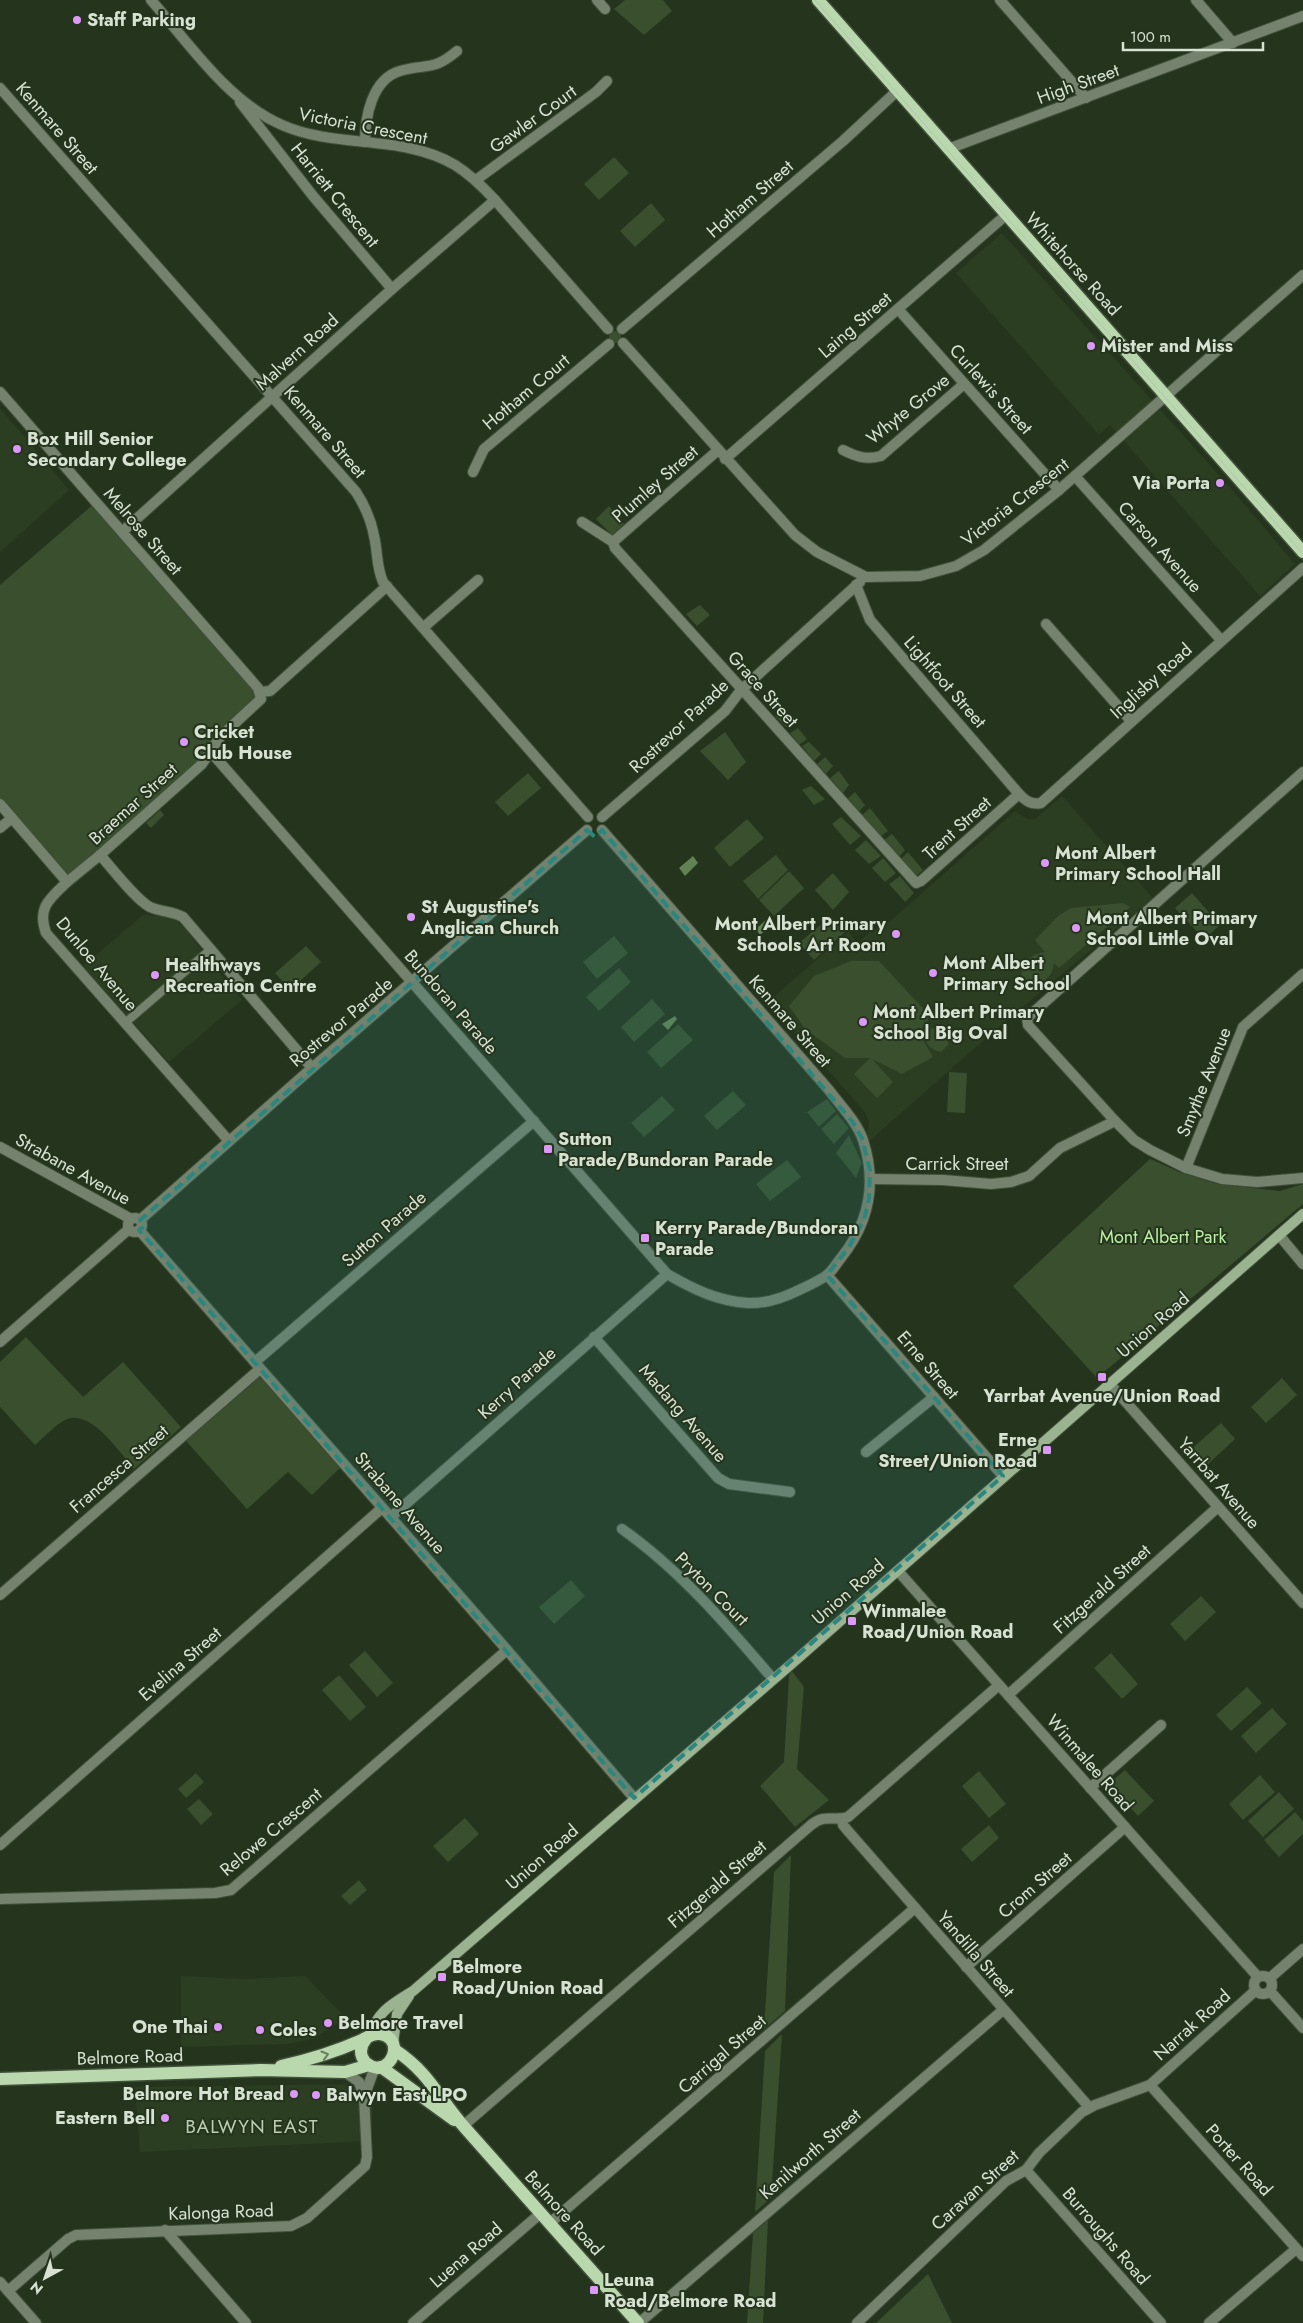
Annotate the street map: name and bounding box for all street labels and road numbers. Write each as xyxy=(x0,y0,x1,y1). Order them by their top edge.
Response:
street label: High Street xyxy=(1033,57,1123,111)
street label: Kenmare Street xyxy=(10,76,105,180)
street label: Gawler Court xyxy=(484,78,582,159)
street label: Victoria Crescent xyxy=(296,101,430,151)
street label: Harriett Crescent xyxy=(285,137,386,254)
street label: Hotham Street xyxy=(701,153,800,244)
street label: Whitehorse Road xyxy=(1019,206,1127,322)
street label: Laing Street xyxy=(813,285,898,364)
street label: Malvern Road xyxy=(250,307,344,397)
street label: Curlewis Street xyxy=(943,338,1039,440)
street label: Hotham Court xyxy=(477,347,576,436)
street label: Whyte Grove xyxy=(861,367,955,451)
street label: Kenmare Street xyxy=(278,380,373,484)
street label: Plumley Street xyxy=(606,439,704,529)
street label: Victoria Crescent xyxy=(956,451,1075,552)
street label: Melrose Street xyxy=(98,481,189,581)
street label: Carson Avenue xyxy=(1112,496,1208,598)
street label: Lightfoot Street xyxy=(898,630,993,734)
street label: Inglisby Road xyxy=(1104,637,1198,725)
street label: Grace Street xyxy=(722,645,805,734)
street label: Rostrevor Parade xyxy=(623,673,735,779)
street label: Braemar Street xyxy=(83,757,184,851)
street label: Trent Street xyxy=(917,790,997,866)
street label: Dunloe Avenue xyxy=(50,911,144,1017)
street label: Bundoran Parade xyxy=(398,944,504,1060)
street label: Kenmare Street xyxy=(743,969,838,1073)
street label: Rostrevor Parade xyxy=(284,971,398,1073)
street label: Smythe Avenue xyxy=(1170,1023,1238,1141)
street label: Strabane Avenue xyxy=(11,1127,135,1211)
street label: Carrick Street xyxy=(906,1151,1009,1177)
street label: Sutton Parade xyxy=(336,1185,432,1273)
street label: Union Road xyxy=(1111,1286,1195,1364)
street label: Erne Street xyxy=(891,1325,966,1405)
street label: Kerry Parade xyxy=(472,1341,562,1425)
street label: Madang Avenue xyxy=(633,1358,733,1468)
street label: Francesca Street xyxy=(64,1418,175,1519)
street label: Yarrbat Avenue xyxy=(1172,1431,1266,1535)
street label: Strabane Avenue xyxy=(348,1446,452,1560)
street label: Fitzgerald Street xyxy=(1048,1538,1157,1640)
street label: Pryton Court xyxy=(669,1546,755,1632)
street label: Union Road xyxy=(806,1553,890,1631)
street label: Evelina Street xyxy=(133,1620,228,1707)
street label: Winmalee Road xyxy=(1040,1709,1140,1817)
street label: Relowe Crescent xyxy=(214,1781,328,1882)
street label: Union Road xyxy=(500,1818,584,1896)
street label: Fitzgerald Street xyxy=(662,1833,772,1934)
street label: Crom Street xyxy=(992,1845,1078,1924)
street label: Yandilla Street xyxy=(931,1905,1021,2003)
street label: Narrak Road xyxy=(1148,1983,1236,2067)
street label: Carrigal Street xyxy=(672,2008,772,2100)
street label: Belmore Road xyxy=(76,2042,184,2072)
street label: Kenilworth Street xyxy=(753,2102,867,2206)
street label: Porter Road xyxy=(1199,2118,1279,2202)
street label: Caravan Street xyxy=(925,2143,1025,2236)
street label: Belmore Road xyxy=(519,2165,609,2261)
street label: Burroughs Road xyxy=(1056,2181,1156,2291)
street label: Kalonga Road xyxy=(168,2197,274,2227)
street label: Luena Road xyxy=(424,2216,508,2294)

